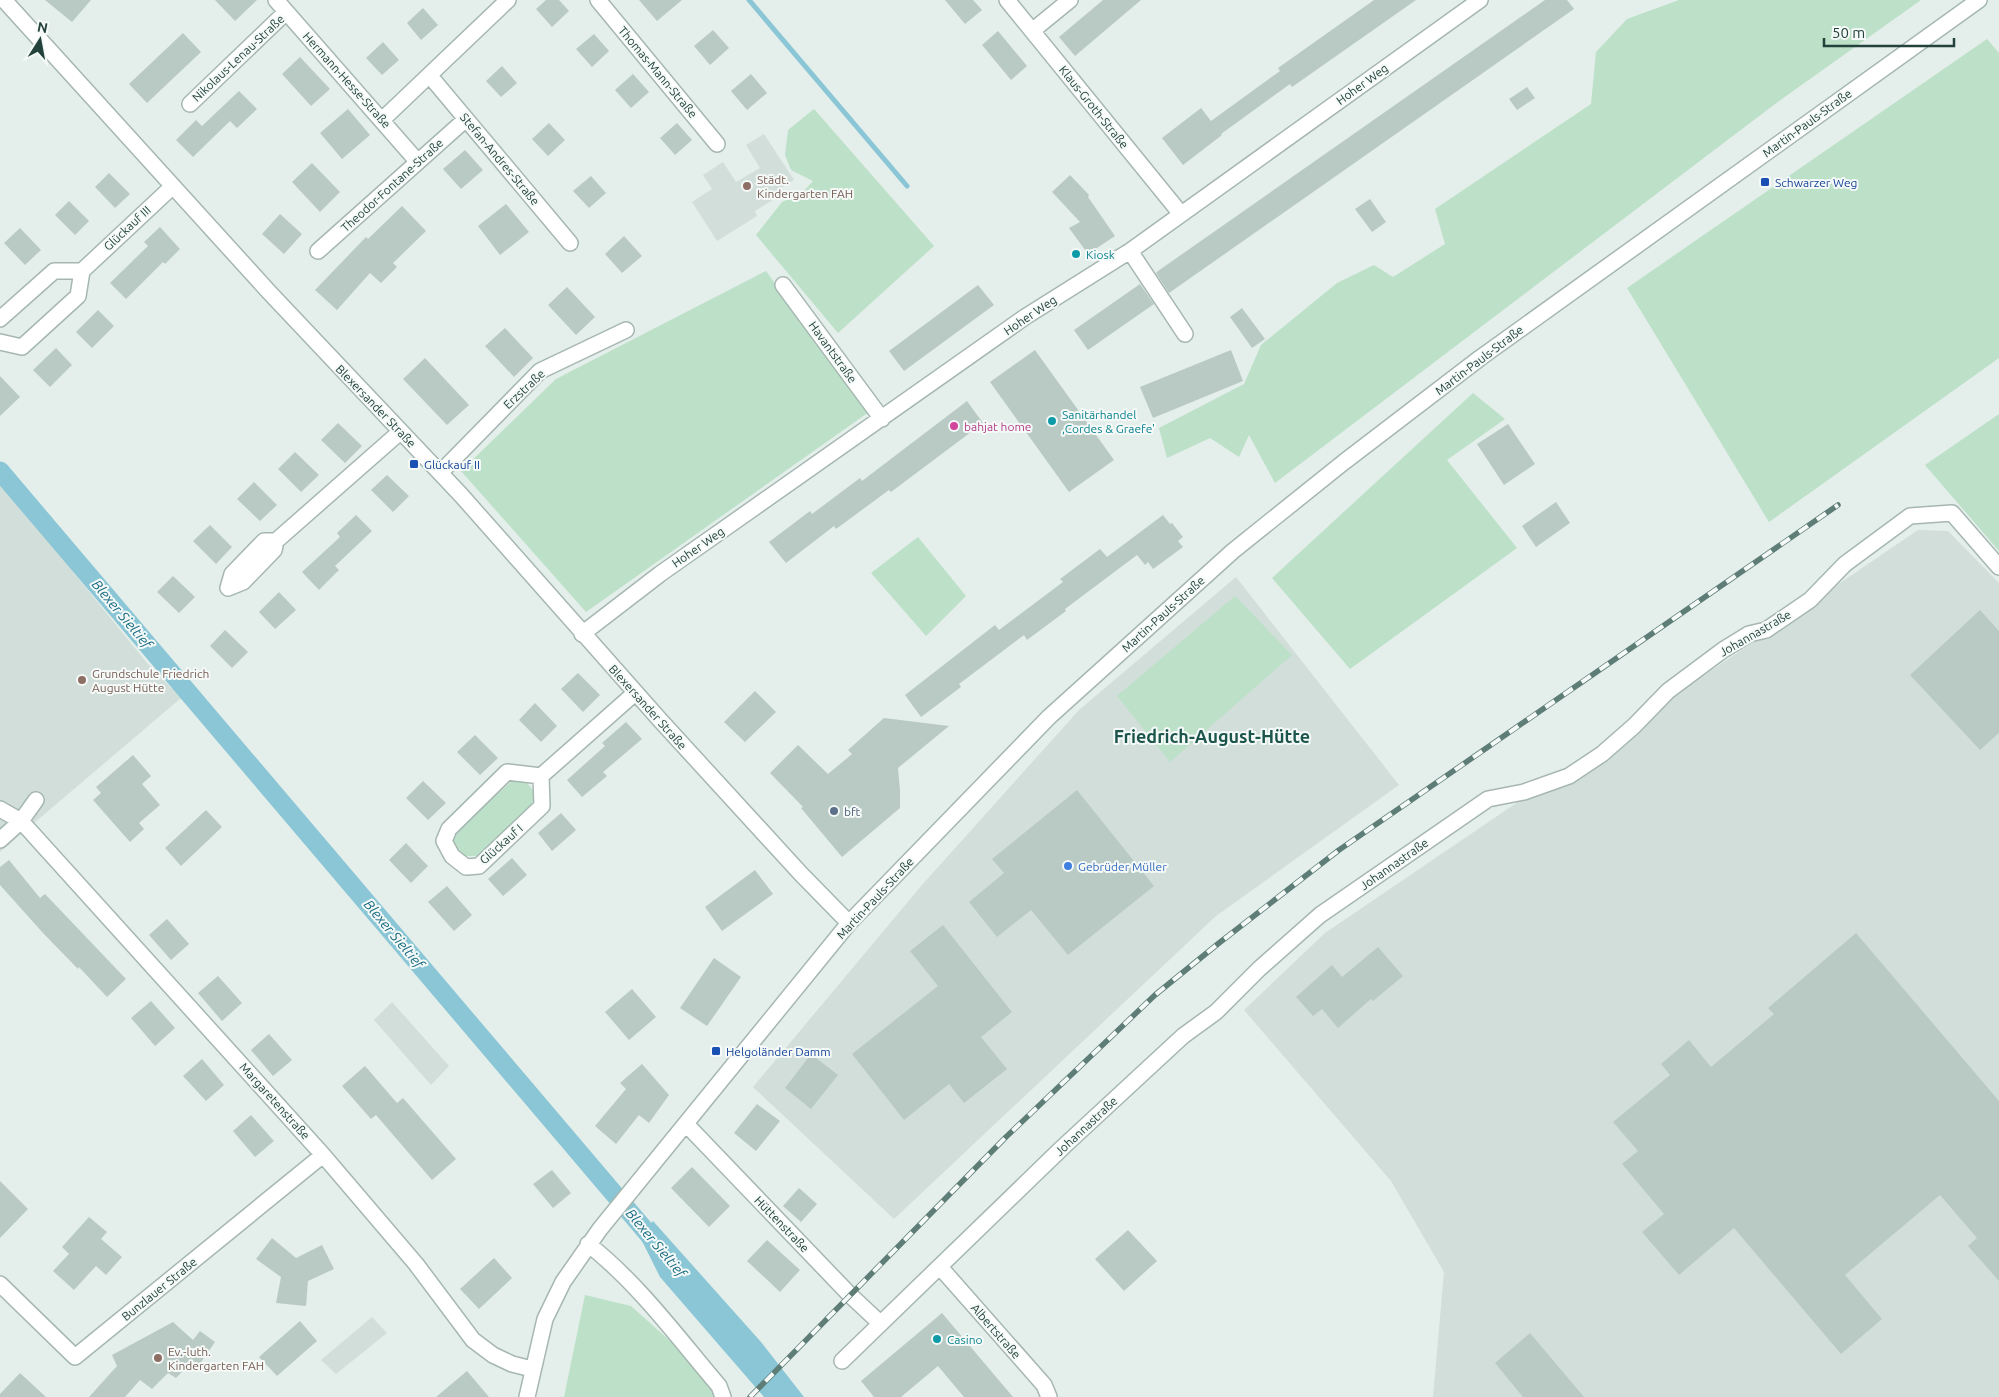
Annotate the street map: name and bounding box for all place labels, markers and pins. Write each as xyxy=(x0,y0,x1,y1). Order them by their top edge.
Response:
place label: Städt. Kindergarten FAH xyxy=(757,173,853,200)
marker: Schwarzer Weg xyxy=(1759,176,1771,188)
place label: Schwarzer Weg xyxy=(1775,176,1858,189)
marker: Städt. Kindergarten FAH xyxy=(741,180,753,192)
marker: Kiosk xyxy=(1070,248,1082,260)
place label: Kiosk xyxy=(1086,248,1115,261)
place label: Sanitärhandel ,Cordes & Graefe' xyxy=(1062,408,1155,435)
marker: Sanitärhandel ,Cordes & Graefe' xyxy=(1046,415,1058,427)
marker: bahjat home xyxy=(948,420,960,432)
place label: bahjat home xyxy=(964,420,1031,433)
marker: Glückauf II xyxy=(408,458,420,470)
place label: Glückauf II xyxy=(424,458,480,471)
place label: Grundschule Friedrich August Hütte xyxy=(92,667,209,694)
marker: Grundschule Friedrich August Hütte xyxy=(76,674,88,686)
marker: bft xyxy=(828,805,840,817)
place label: bft xyxy=(844,805,861,818)
marker: Gebrüder Müller xyxy=(1062,860,1074,872)
place label: Gebrüder Müller xyxy=(1078,860,1167,873)
marker: Helgoländer Damm xyxy=(710,1045,722,1057)
place label: Helgoländer Damm xyxy=(726,1045,831,1058)
marker: Casino xyxy=(931,1333,943,1345)
place label: Casino xyxy=(947,1333,983,1346)
place label: Ev.-luth. Kindergarten FAH xyxy=(168,1345,264,1372)
marker: Ev.-luth. Kindergarten FAH xyxy=(152,1352,164,1364)

